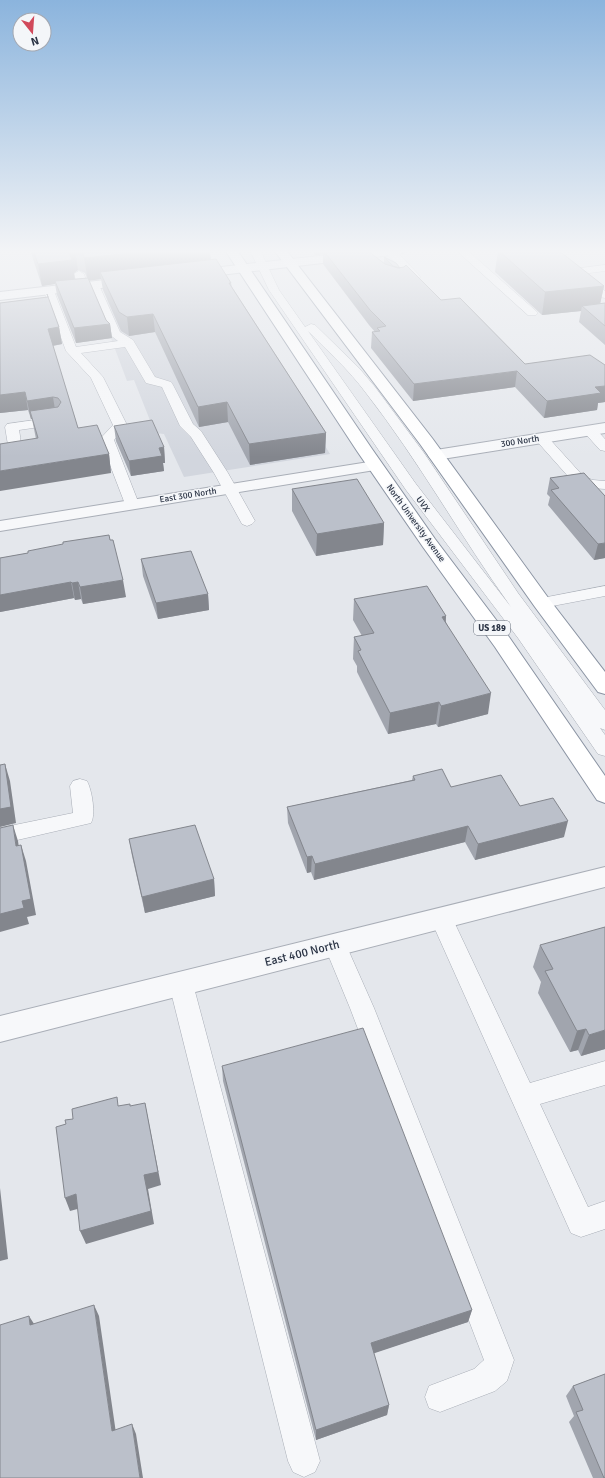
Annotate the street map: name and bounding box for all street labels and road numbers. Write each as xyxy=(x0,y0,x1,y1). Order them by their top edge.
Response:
street label: 300 North xyxy=(500,433,540,450)
street label: North University Avenue xyxy=(384,482,448,565)
street label: East 300 North xyxy=(159,486,217,505)
street label: UVX xyxy=(413,494,432,515)
road number: US 189 xyxy=(474,621,510,635)
street label: East 400 North xyxy=(263,937,341,970)

